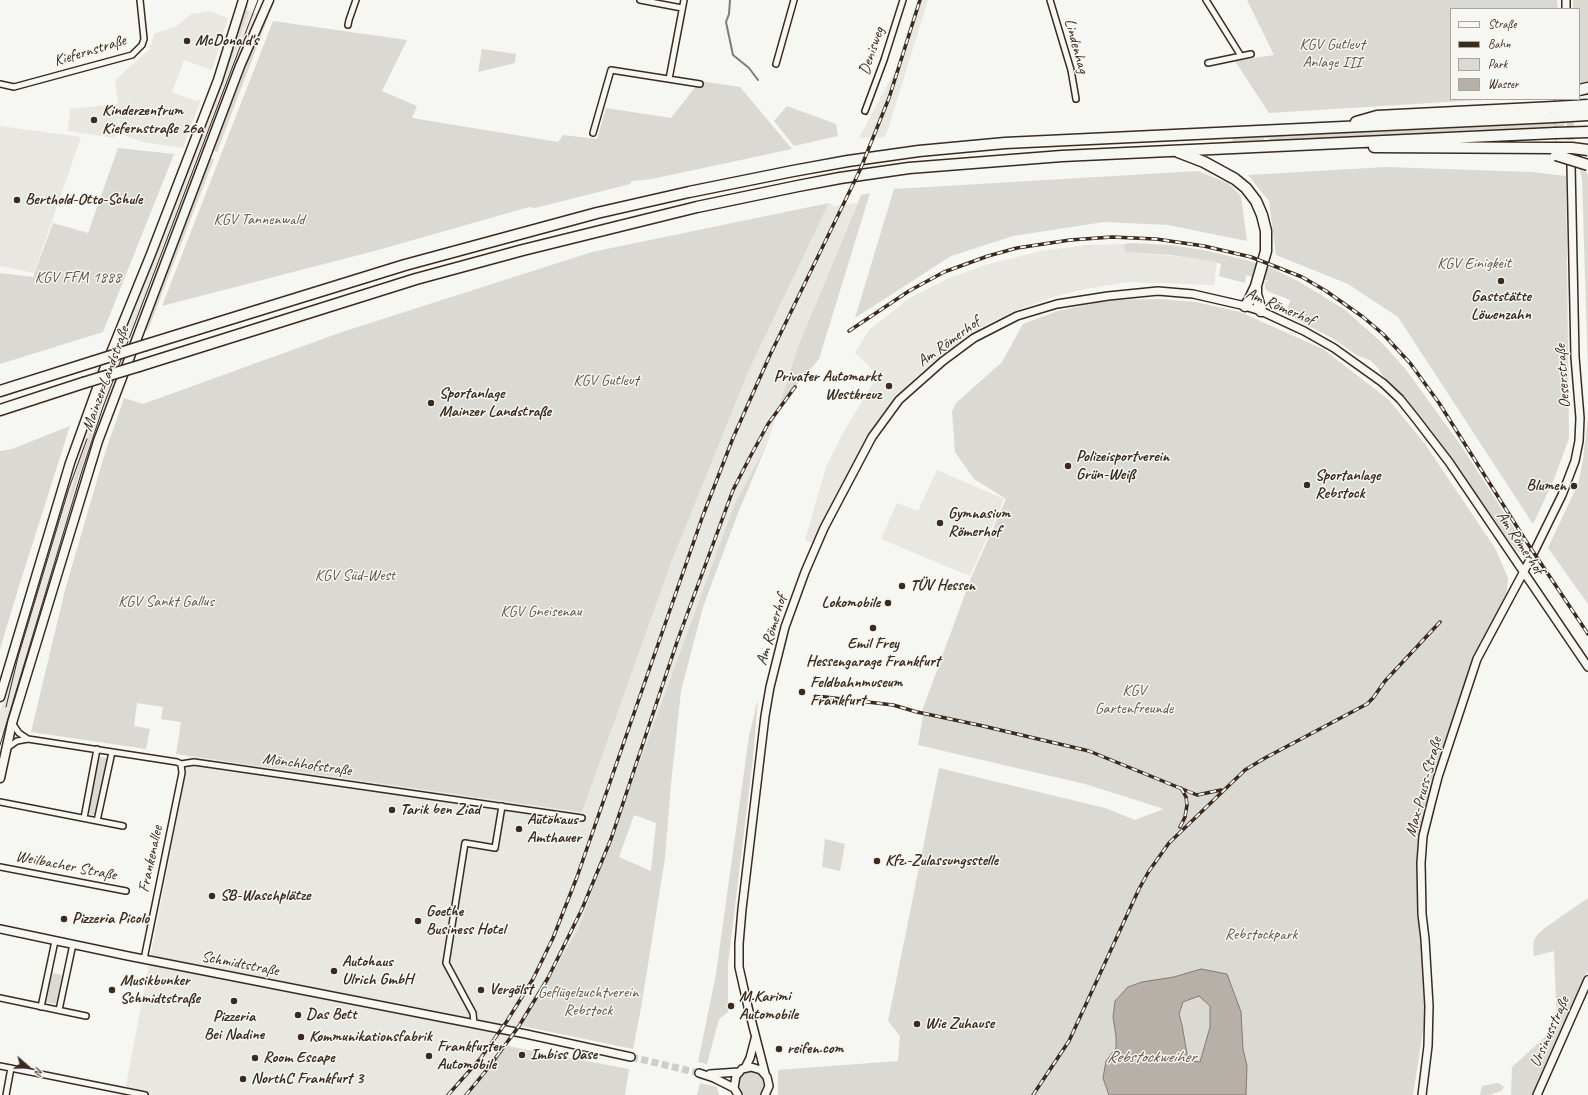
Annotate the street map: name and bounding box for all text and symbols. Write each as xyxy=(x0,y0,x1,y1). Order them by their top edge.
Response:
legend xyxy=(1450,8,1580,100)
text: Straße xyxy=(1488,16,1516,32)
street label: Lindenhag xyxy=(1060,17,1092,75)
street label: Denisweg xyxy=(855,25,889,77)
street label: Kiefernstraße xyxy=(52,31,128,71)
place label: McDonald's xyxy=(195,31,258,51)
park label: KGV Gutleut Anlage III xyxy=(1299,35,1365,73)
marker: McDonald's xyxy=(182,36,192,46)
text: Bahn xyxy=(1488,36,1510,52)
text: Park xyxy=(1488,56,1507,72)
text: Wasser xyxy=(1488,76,1518,92)
place label: Kinderzentrum Kiefernstraße 26a xyxy=(102,101,203,139)
marker: Kinderzentrum Kiefernstraße 26a xyxy=(89,115,99,125)
place label: Berthold-Otto-Schule xyxy=(25,190,142,210)
marker: Berthold-Otto-Schule xyxy=(12,195,22,205)
park label: KGV Tannenwald xyxy=(214,210,304,230)
park label: KGV Einigkeit xyxy=(1437,254,1511,274)
park label: KGV FFM 1888 xyxy=(35,268,121,288)
marker: Gaststätte Löwenzahn xyxy=(1496,276,1506,286)
street label: Am Römerhof xyxy=(1243,284,1317,330)
place label: Gaststätte Löwenzahn xyxy=(1471,287,1531,325)
street label: Am Römerhof xyxy=(914,313,984,371)
street label: Mainzer Landstraße xyxy=(78,324,134,434)
street label: Oeserstraße xyxy=(1551,343,1575,409)
place label: Privater Automarkt Westkreuz xyxy=(774,367,881,405)
park label: KGV Gutleut xyxy=(573,371,639,391)
marker: Privater Automarkt Westkreuz xyxy=(884,381,894,391)
place label: Sportanlage Mainzer Landstraße xyxy=(439,384,551,422)
marker: Sportanlage Mainzer Landstraße xyxy=(426,398,436,408)
place label: Polizeisportverein Grün-Weiß xyxy=(1076,447,1169,485)
marker: Polizeisportverein Grün-Weiß xyxy=(1063,461,1073,471)
place label: Sportanlage Rebstock xyxy=(1315,466,1380,504)
place label: Blumen xyxy=(1526,476,1566,496)
marker: Sportanlage Rebstock xyxy=(1302,480,1312,490)
marker: Blumen xyxy=(1569,481,1579,491)
place label: Gymnasium Römerhof xyxy=(948,504,1010,542)
street label: Am Römerhof xyxy=(1492,508,1548,578)
marker: Gymnasium Römerhof xyxy=(935,518,945,528)
park label: KGV Süd-West xyxy=(315,566,395,586)
place label: TÜV Hessen xyxy=(910,576,975,596)
marker: TÜV Hessen xyxy=(897,581,907,591)
park label: KGV Sankt Gallus xyxy=(118,592,214,612)
street label: Am Römerhof xyxy=(752,592,792,668)
place label: Lokomobile xyxy=(822,593,880,613)
marker: Lokomobile xyxy=(883,598,893,608)
park label: KGV Gneisenau xyxy=(500,602,582,622)
marker: Emil Frey Hessengarage Frankfurt xyxy=(868,623,878,633)
place label: Emil Frey Hessengarage Frankfurt xyxy=(806,634,940,672)
place label: Feldbahnmuseum Frankfurt xyxy=(810,673,902,711)
park label: KGV Gartenfreunde xyxy=(1095,681,1173,719)
marker: Feldbahnmuseum Frankfurt xyxy=(797,687,807,697)
street label: Max-Pruss-Straße xyxy=(1402,735,1446,839)
street label: Mönchhofstraße xyxy=(261,749,353,781)
place label: Tarik ben Ziad xyxy=(400,800,480,820)
marker: Tarik ben Ziad xyxy=(387,805,397,815)
place label: Autohaus Amthauer xyxy=(527,810,581,848)
street label: Frankenallee xyxy=(135,824,167,894)
marker: Autohaus Amthauer xyxy=(514,824,524,834)
street label: Weilbacher Straße xyxy=(14,847,118,885)
place label: Kfz.-Zulassungsstelle xyxy=(885,851,998,871)
marker: Kfz.-Zulassungsstelle xyxy=(872,856,882,866)
place label: SB-Waschplätze xyxy=(220,886,310,906)
marker: SB-Waschplätze xyxy=(207,891,217,901)
place label: Goethe Business Hotel xyxy=(426,902,505,940)
place label: Pizzeria Picolo xyxy=(72,909,149,929)
marker: Pizzeria Picolo xyxy=(59,914,69,924)
marker: Goethe Business Hotel xyxy=(413,916,423,926)
park label: Rebstockpark xyxy=(1225,925,1297,945)
street label: Schmidtstraße xyxy=(200,947,280,981)
place label: Autohaus Ulrich GmbH xyxy=(342,952,413,990)
marker: Autohaus Ulrich GmbH xyxy=(329,966,339,976)
place label: Musikbunker Schmidtstraße xyxy=(120,971,200,1009)
place label: Vergölst xyxy=(489,980,533,1000)
park label: Geflügelzuchtverein Rebstock xyxy=(538,983,638,1021)
marker: Musikbunker Schmidtstraße xyxy=(107,985,117,995)
marker: Vergölst xyxy=(476,985,486,995)
place label: M.Karimi Automobile xyxy=(739,987,798,1025)
street label: Ursinusstraße xyxy=(1526,994,1574,1070)
marker: Pizzeria Bei Nadine xyxy=(229,996,239,1006)
marker: M.Karimi Automobile xyxy=(726,1001,736,1011)
place label: Das Bett xyxy=(306,1005,356,1025)
place label: Pizzeria Bei Nadine xyxy=(204,1007,264,1045)
marker: Das Bett xyxy=(293,1010,303,1020)
place label: Wie Zuhause xyxy=(925,1014,994,1034)
marker: Wie Zuhause xyxy=(912,1019,922,1029)
place label: Kommunikationsfabrik xyxy=(309,1027,432,1047)
marker: Kommunikationsfabrik xyxy=(296,1032,306,1042)
place label: Frankfurter Automobile xyxy=(437,1037,503,1075)
place label: reifen.com xyxy=(787,1039,843,1059)
marker: reifen.com xyxy=(774,1044,784,1054)
place label: Imbiss Oase xyxy=(530,1045,597,1065)
north arrow xyxy=(8,1047,48,1087)
place label: Room Escape xyxy=(263,1048,335,1068)
water label: Rebstockweiher xyxy=(1107,1048,1195,1068)
marker: Imbiss Oase xyxy=(517,1050,527,1060)
marker: Frankfurter Automobile xyxy=(424,1051,434,1061)
marker: Room Escape xyxy=(250,1053,260,1063)
text: N xyxy=(32,1066,47,1077)
place label: NorthC Frankfurt 3 xyxy=(251,1069,363,1089)
marker: NorthC Frankfurt 3 xyxy=(238,1074,248,1084)

